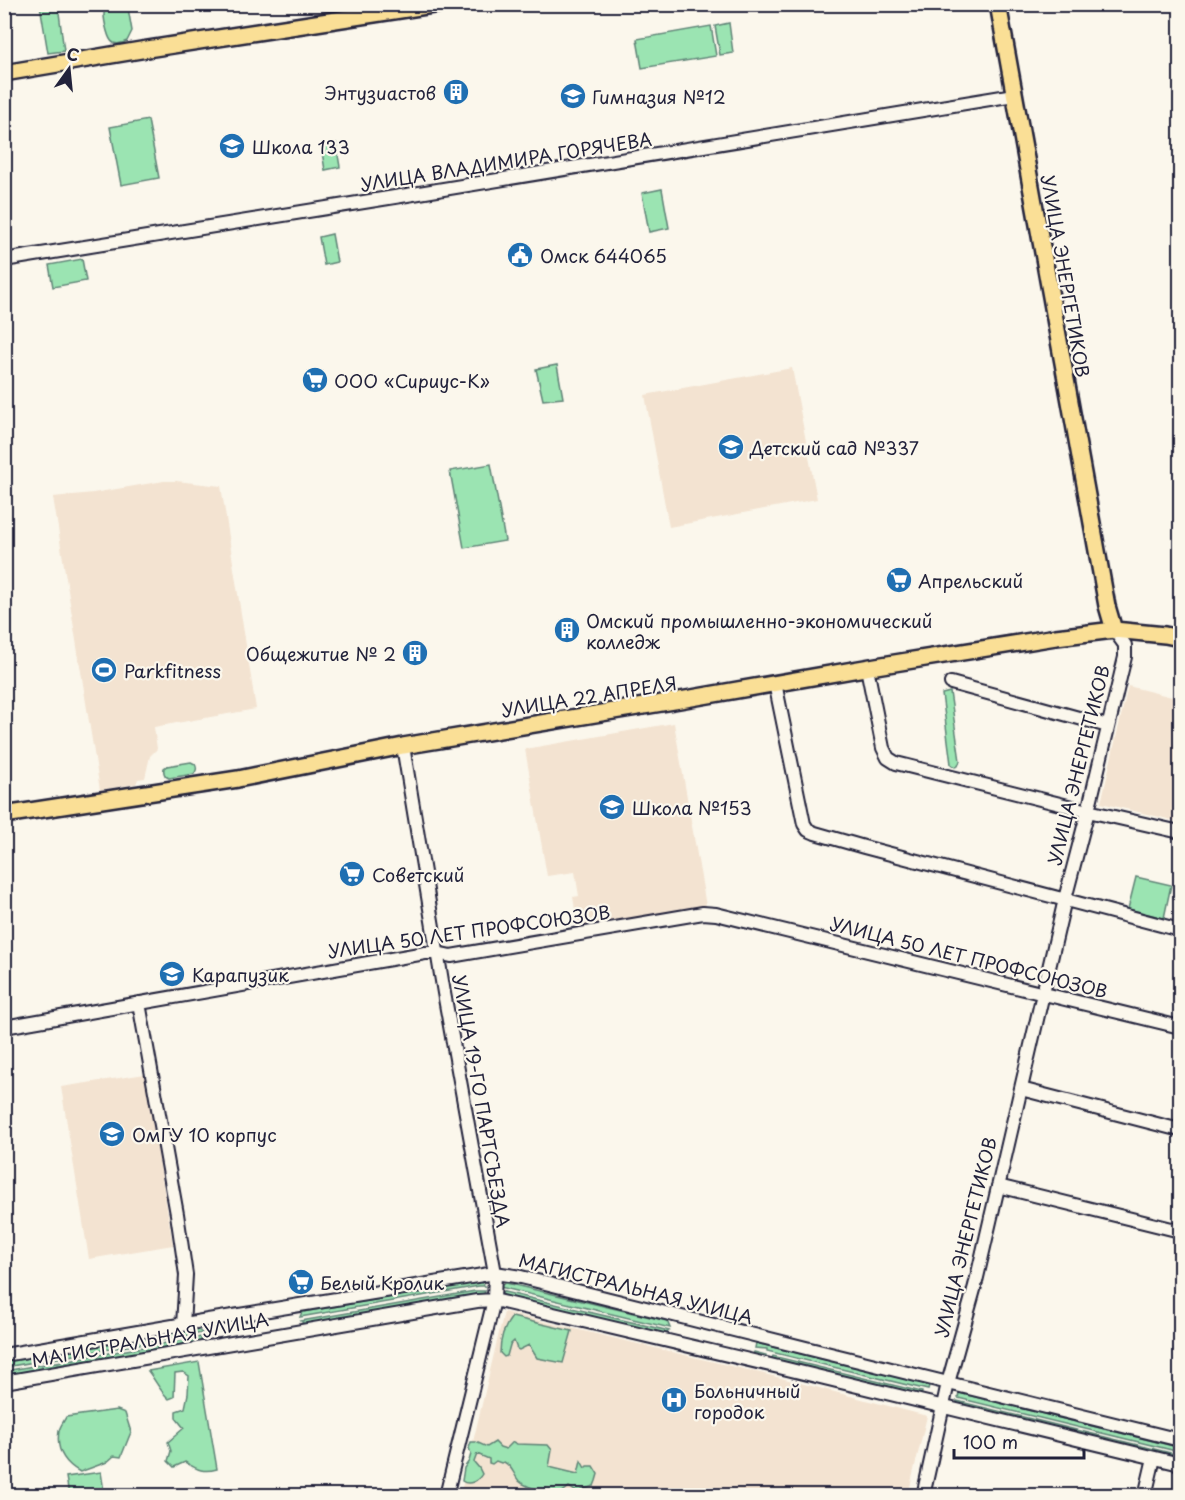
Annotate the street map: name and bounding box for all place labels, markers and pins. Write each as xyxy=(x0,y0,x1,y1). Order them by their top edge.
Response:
building icon: Энтузиастов xyxy=(441,77,471,107)
place label: Энтузиастов xyxy=(324,79,436,106)
school or university icon: Гимназия №12 xyxy=(558,81,588,111)
place label: Гимназия №12 xyxy=(592,83,726,110)
school or university icon: Школа 133 xyxy=(217,131,247,161)
place label: Школа 133 xyxy=(252,133,350,160)
public building icon: Омск 644065 xyxy=(505,240,535,270)
place label: Омск 644065 xyxy=(540,242,667,269)
supermarket icon: ООО «Сириус-К» xyxy=(300,365,330,395)
place label: ООО «Сириус-К» xyxy=(334,367,490,394)
school or university icon: Детский сад №337 xyxy=(716,432,746,462)
place label: Детский сад №337 xyxy=(749,434,919,461)
supermarket icon: Апрельский xyxy=(884,565,914,595)
place label: Апрельский xyxy=(918,567,1023,594)
place label: Омский промышленно-экономический колледж xyxy=(586,607,932,655)
building icon: Омский промышленно-экономический колледж xyxy=(552,615,582,645)
building icon: Общежитие № 2 xyxy=(400,638,430,668)
place label: Общежитие № 2 xyxy=(246,640,396,667)
sports icon: Parkfitness xyxy=(89,655,119,685)
place label: Parkfitness xyxy=(124,657,221,684)
school or university icon: Школа №153 xyxy=(597,792,627,822)
place label: Школа №153 xyxy=(632,794,752,821)
supermarket icon: Советский xyxy=(337,859,367,889)
place label: Советский xyxy=(372,861,464,888)
school or university icon: Карапузик xyxy=(157,959,187,989)
place label: Карапузик xyxy=(192,961,289,988)
school or university icon: ОмГУ 10 корпус xyxy=(97,1119,127,1149)
place label: ОмГУ 10 корпус xyxy=(132,1121,277,1148)
supermarket icon: Белый Кролик xyxy=(286,1267,316,1297)
place label: Белый Кролик xyxy=(320,1269,445,1296)
place label: Больничный городок xyxy=(694,1377,801,1425)
hospital icon: Больничный городок xyxy=(659,1385,689,1415)

